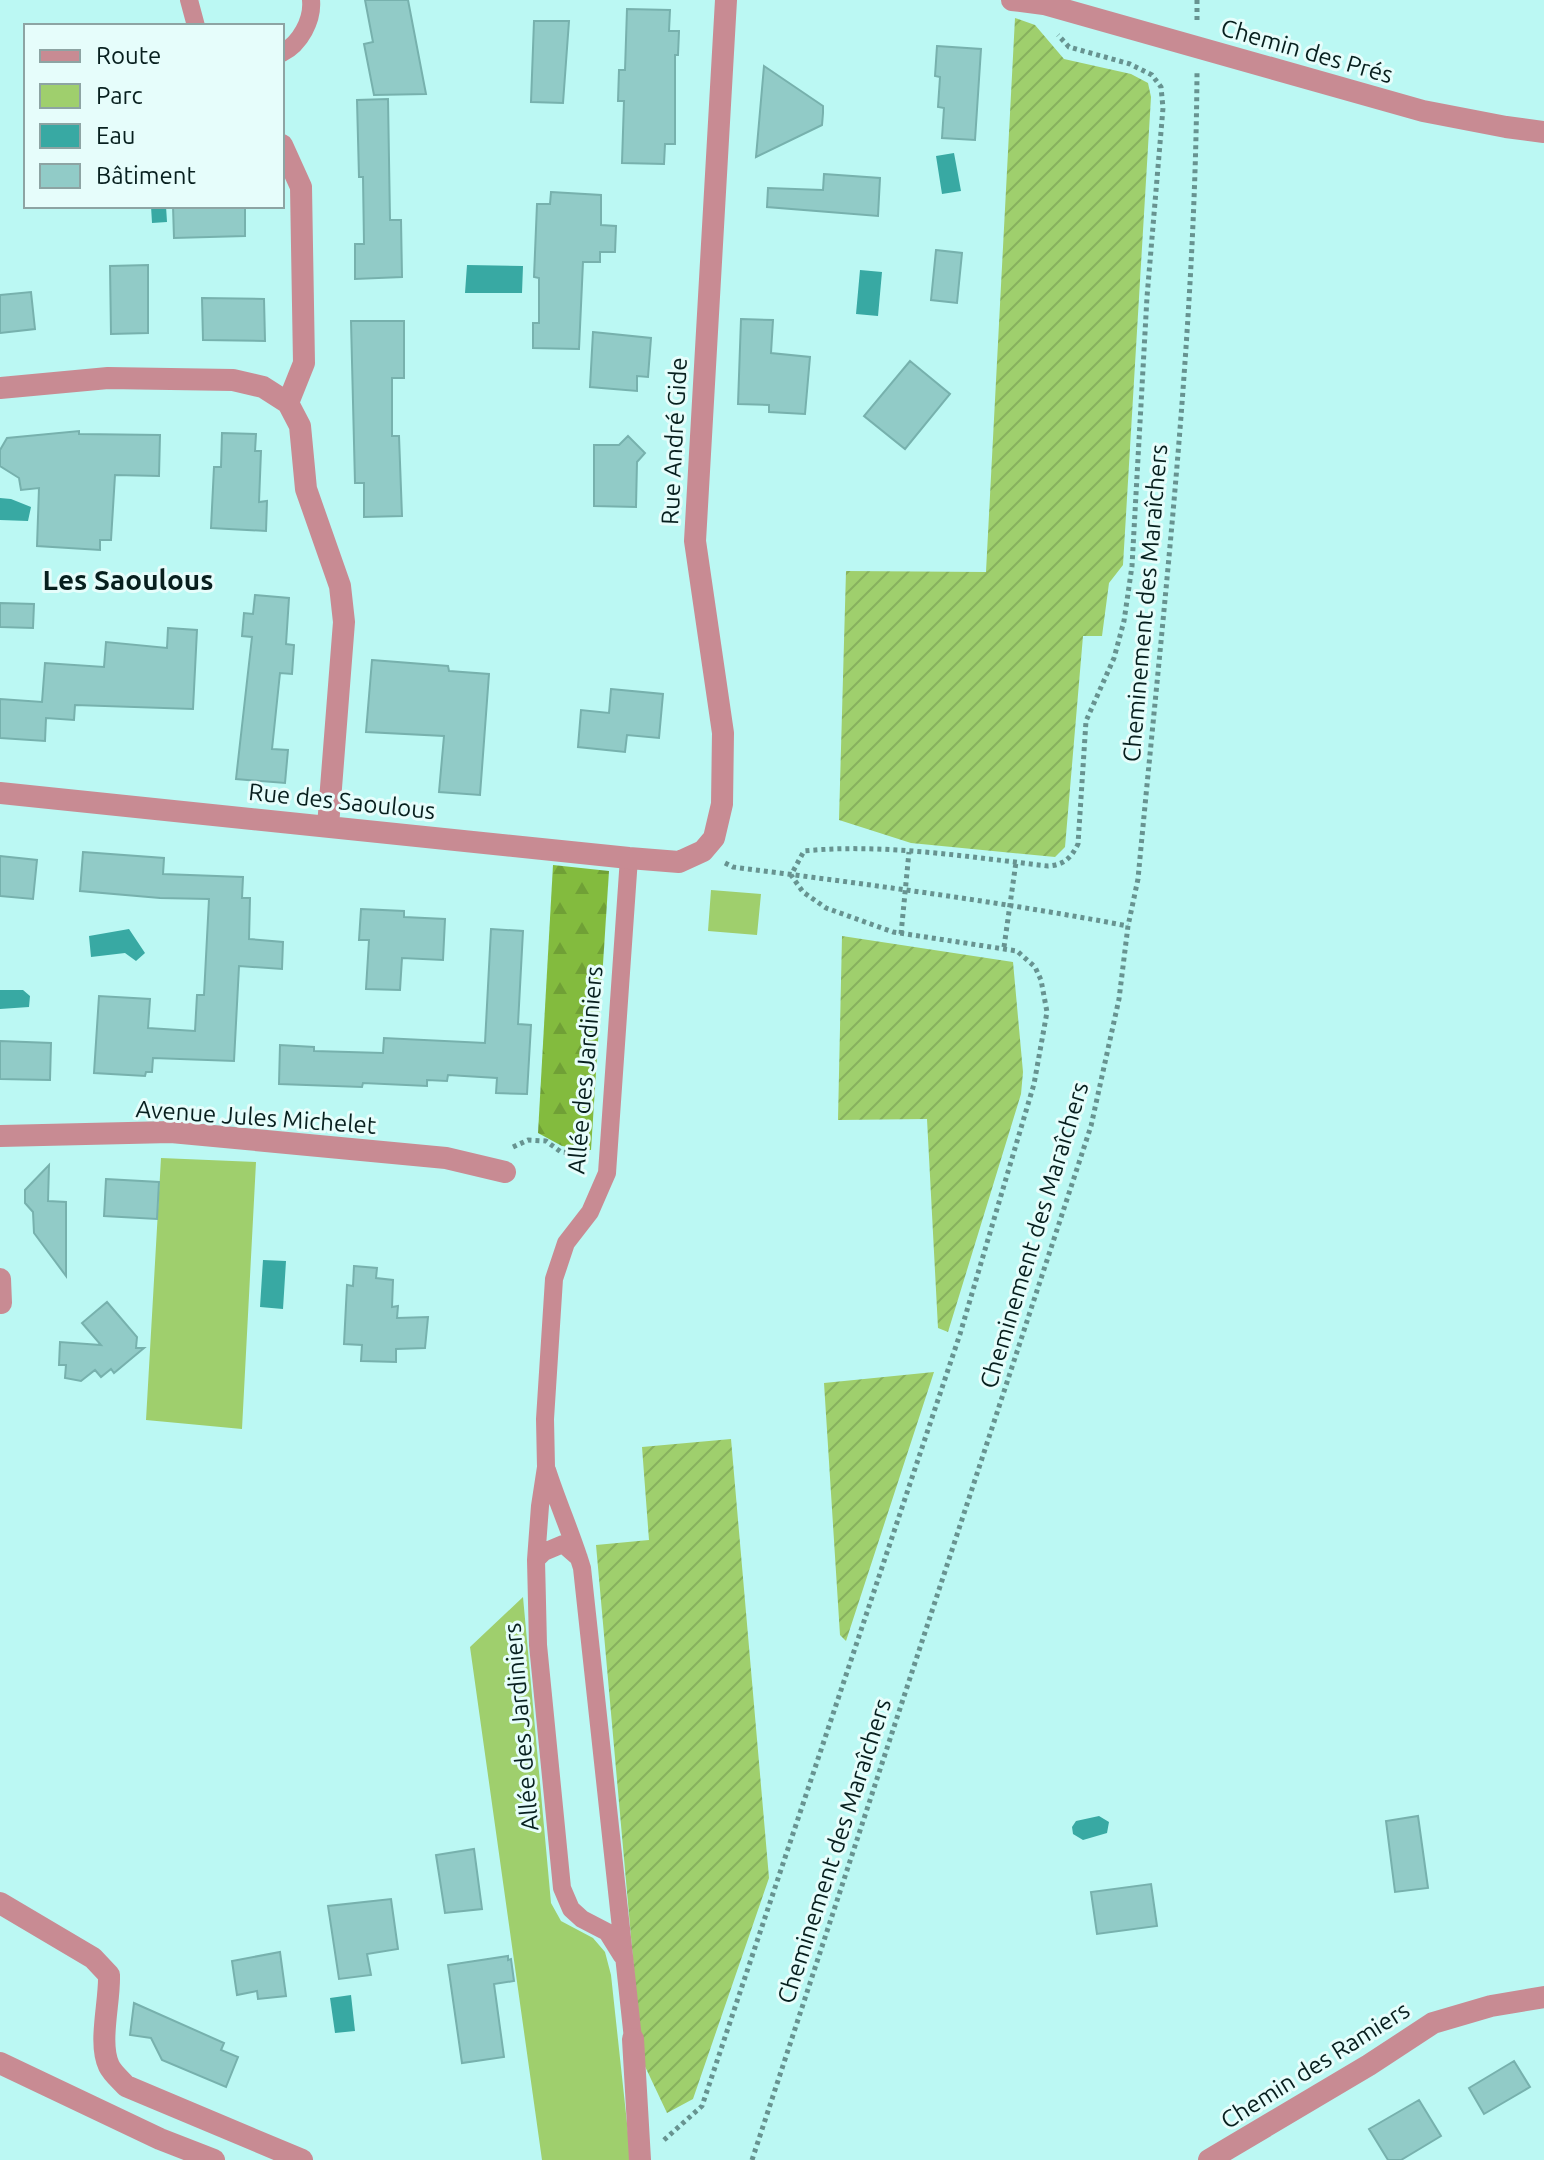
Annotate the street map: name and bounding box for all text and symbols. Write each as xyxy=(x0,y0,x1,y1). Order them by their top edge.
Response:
street label: Chemin des Prés xyxy=(1218,14,1396,88)
legend xyxy=(24,24,284,208)
text: Route xyxy=(96,42,161,69)
text: Parc xyxy=(96,82,143,109)
text: Eau xyxy=(96,122,135,149)
text: Bâtiment xyxy=(96,162,197,189)
street label: Rue André Gide xyxy=(656,357,692,525)
street label: Cheminement des Maraîchers xyxy=(1118,443,1172,763)
district label: Les Saoulous xyxy=(43,564,213,595)
street label: Rue des Saoulous xyxy=(247,778,437,824)
street label: Allée des Jardiniers xyxy=(562,965,608,1175)
street label: Cheminement des Maraîchers xyxy=(974,1079,1094,1391)
street label: Avenue Jules Michelet xyxy=(135,1095,378,1139)
street label: Allée des Jardiniers xyxy=(498,1622,544,1832)
street label: Cheminement des Maraîchers xyxy=(772,1695,896,2007)
street label: Chemin des Ramiers xyxy=(1216,1996,1414,2134)

